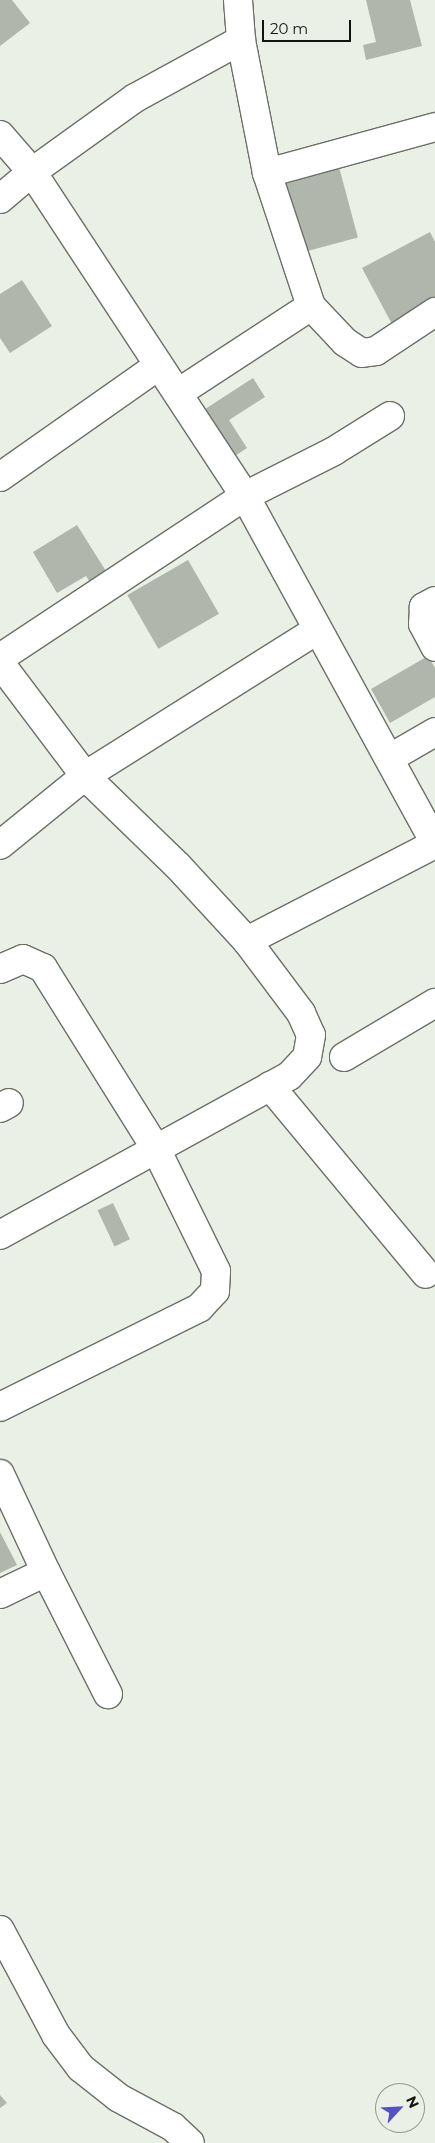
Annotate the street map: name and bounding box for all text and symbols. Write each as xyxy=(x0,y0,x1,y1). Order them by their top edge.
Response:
scale bar xyxy=(265,10,354,42)
text: 20 m xyxy=(270,19,308,38)
north arrow xyxy=(375,2083,425,2133)
text: N xyxy=(402,2093,423,2111)

